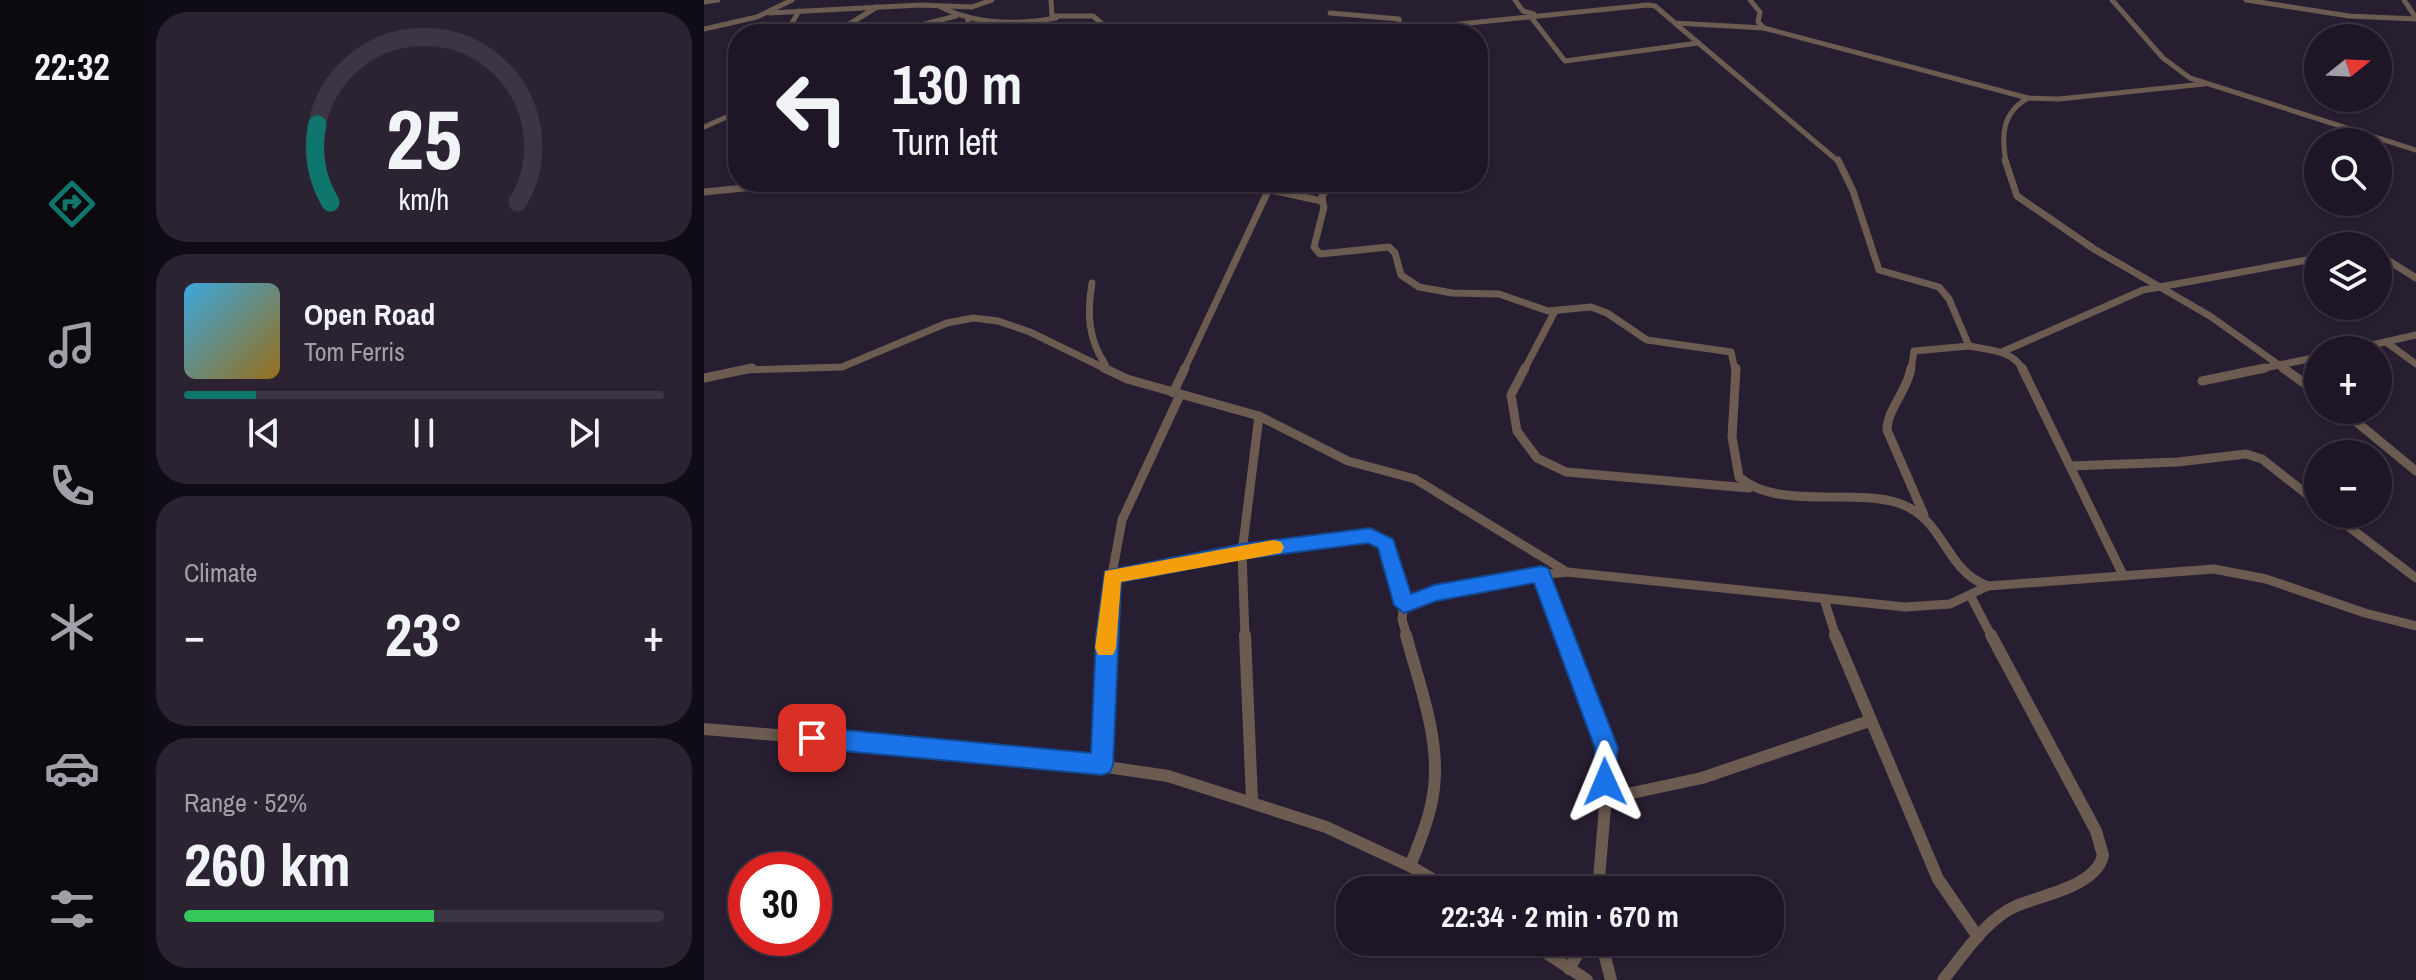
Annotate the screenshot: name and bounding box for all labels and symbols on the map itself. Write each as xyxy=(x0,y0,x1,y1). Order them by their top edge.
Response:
north arrow xyxy=(2304,24,2392,112)
pin xyxy=(778,704,846,772)
position arrow xyxy=(1563,740,1647,824)
speed limit sign: 30 xyxy=(728,852,832,956)

